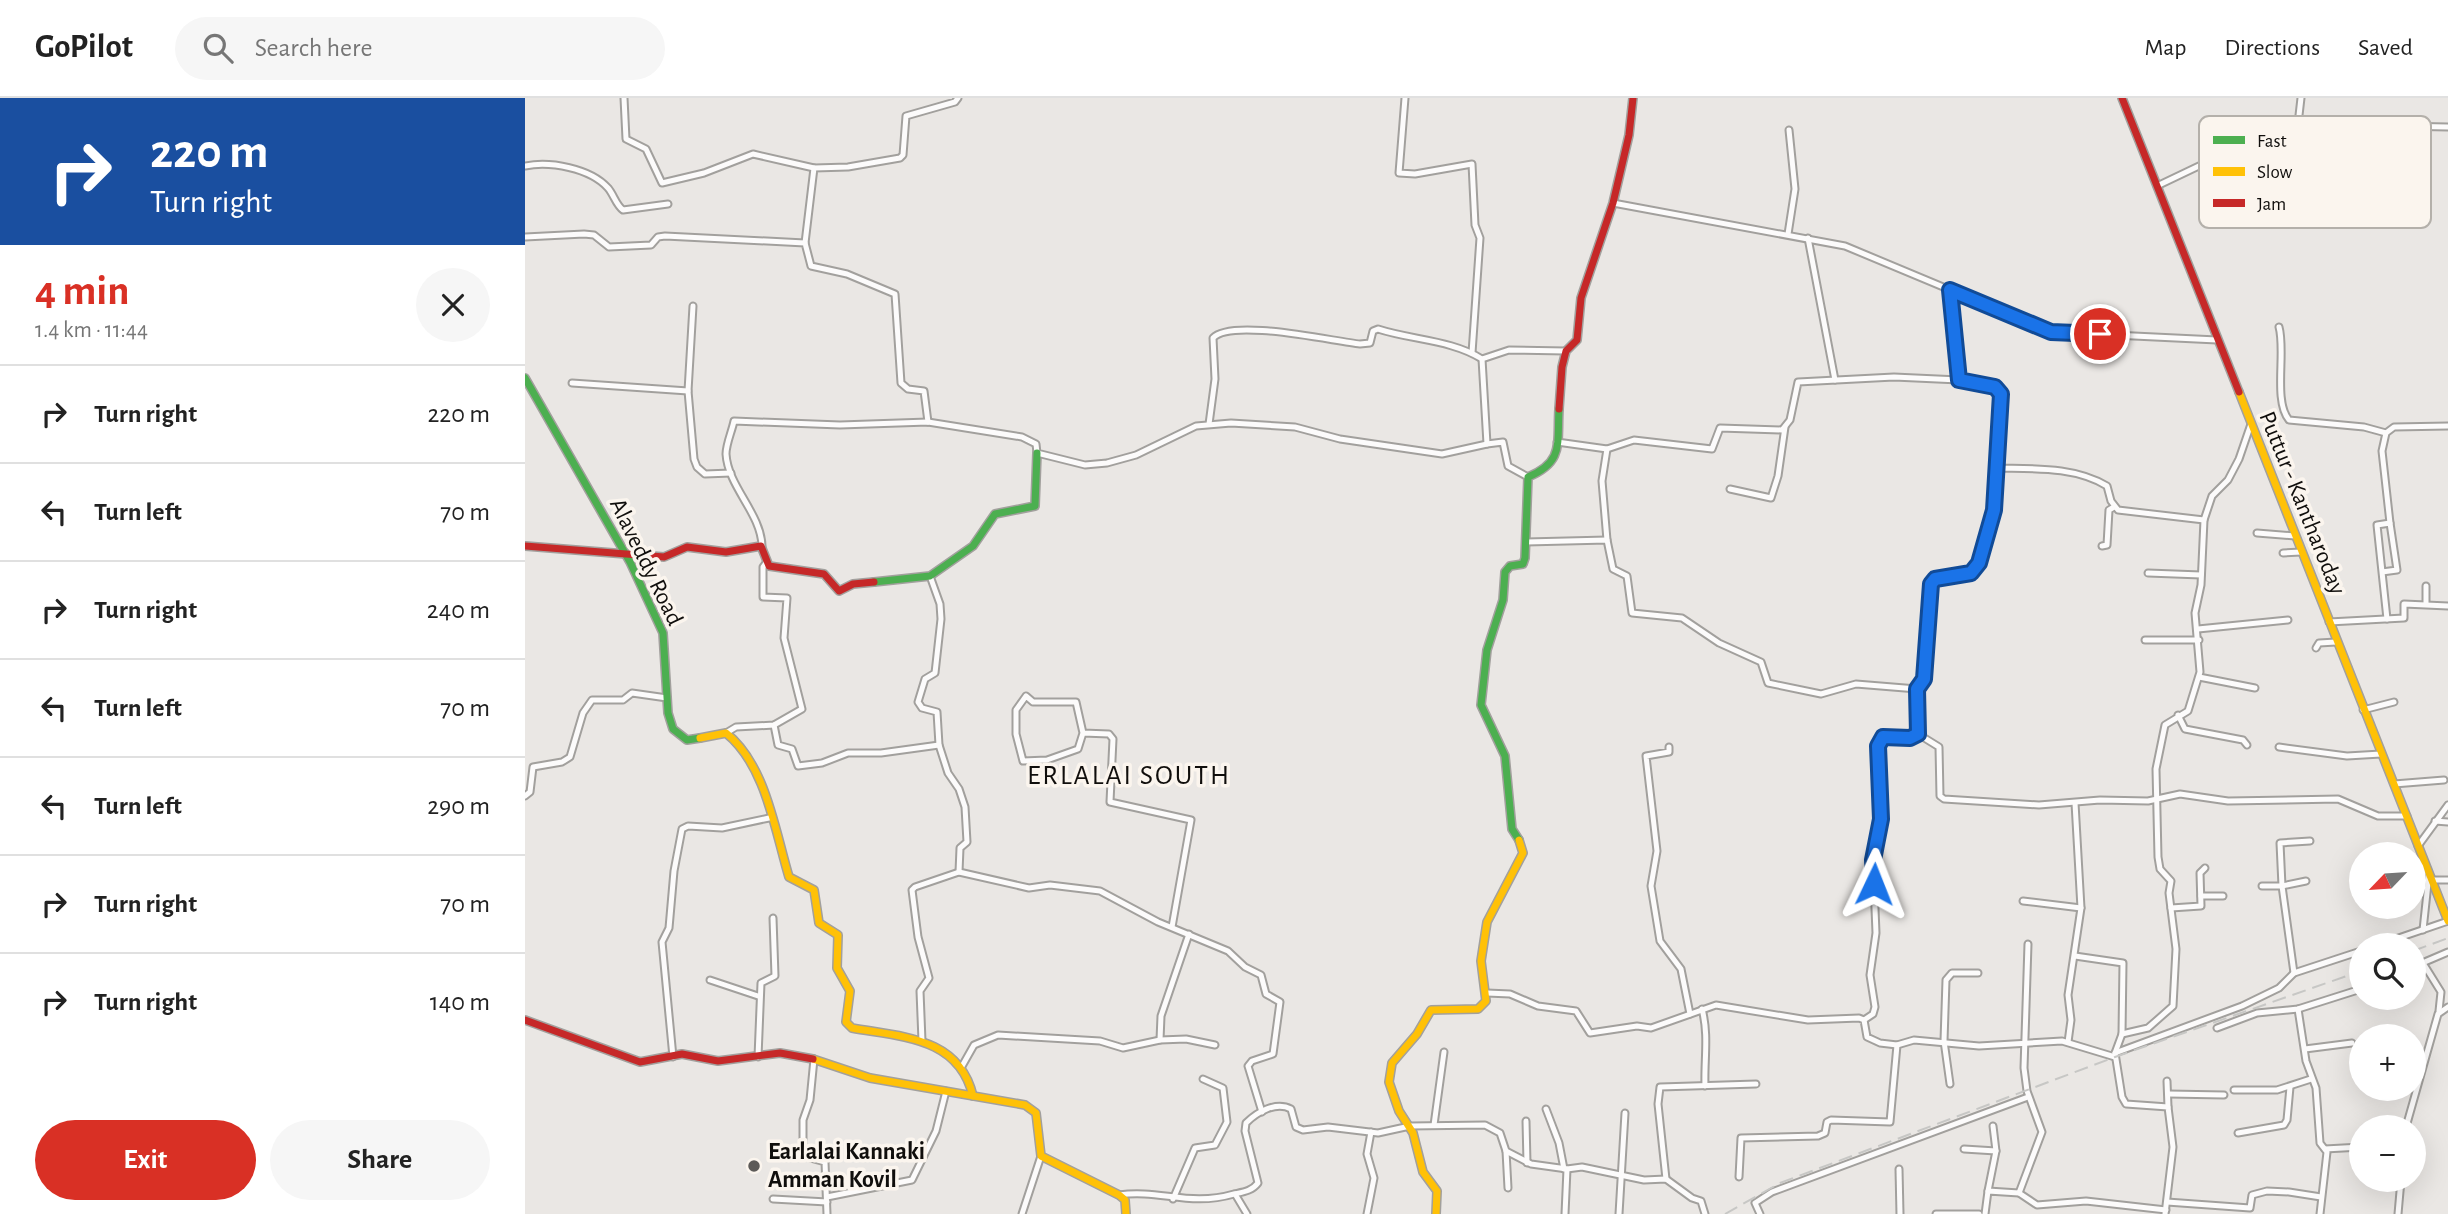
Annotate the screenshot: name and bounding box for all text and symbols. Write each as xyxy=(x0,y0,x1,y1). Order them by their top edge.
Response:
search box xyxy=(175,17,665,80)
icon: search xyxy=(199,29,237,67)
text: GoPilot xyxy=(35,31,133,64)
text: Search here xyxy=(255,35,372,61)
text: Map xyxy=(2144,36,2186,60)
text: Directions xyxy=(2224,36,2320,60)
text: Saved xyxy=(2358,36,2413,60)
legend xyxy=(2199,116,2431,228)
icon: right xyxy=(35,126,126,217)
text: 220 m xyxy=(150,128,269,177)
text: Fast xyxy=(2257,132,2287,151)
text: Slow xyxy=(2257,163,2293,182)
text: Turn right xyxy=(150,186,272,218)
text: Jam xyxy=(2257,195,2286,214)
button: close xyxy=(416,268,490,342)
text: 4 min xyxy=(35,270,130,312)
pin xyxy=(2070,304,2130,364)
icon: arrive xyxy=(2081,315,2119,353)
text: 1.4 km · 11:44 xyxy=(35,319,148,342)
icon: right xyxy=(35,395,73,433)
text: Turn right xyxy=(94,401,197,427)
text: 220 m xyxy=(428,401,490,427)
street label: Puttur - Kantharoday xyxy=(2254,408,2350,598)
icon: left xyxy=(35,493,73,531)
street label: Alaveddy Road xyxy=(605,495,687,629)
text: Turn left xyxy=(94,499,182,525)
text: 70 m xyxy=(440,499,490,525)
icon: right xyxy=(35,591,73,629)
text: Turn right xyxy=(94,597,197,623)
text: 240 m xyxy=(427,597,490,623)
icon: left xyxy=(35,689,73,727)
text: Turn left xyxy=(94,695,182,721)
text: 70 m xyxy=(440,695,490,721)
district label: ERLALAI SOUTH xyxy=(1027,762,1231,790)
icon: left xyxy=(35,787,73,825)
text: Turn left xyxy=(94,793,182,819)
text: 290 m xyxy=(427,793,490,819)
north arrow xyxy=(2349,842,2425,919)
map controls xyxy=(2349,842,2426,1192)
position arrow xyxy=(1837,847,1911,921)
icon: right xyxy=(35,885,73,923)
text: Turn right xyxy=(94,891,197,917)
text: 70 m xyxy=(440,891,490,917)
button: search xyxy=(2349,933,2426,1010)
icon: right xyxy=(35,983,73,1021)
text: Turn right xyxy=(94,989,197,1015)
text: 140 m xyxy=(430,989,490,1015)
button: + xyxy=(2349,1024,2426,1101)
button: − xyxy=(2349,1115,2426,1192)
button: Exit xyxy=(35,1120,256,1200)
button: Share xyxy=(270,1120,490,1200)
place label: Earlalai Kannaki Amman Kovil xyxy=(768,1140,925,1192)
marker: Earlalai Kannaki Amman Kovil xyxy=(746,1158,762,1174)

